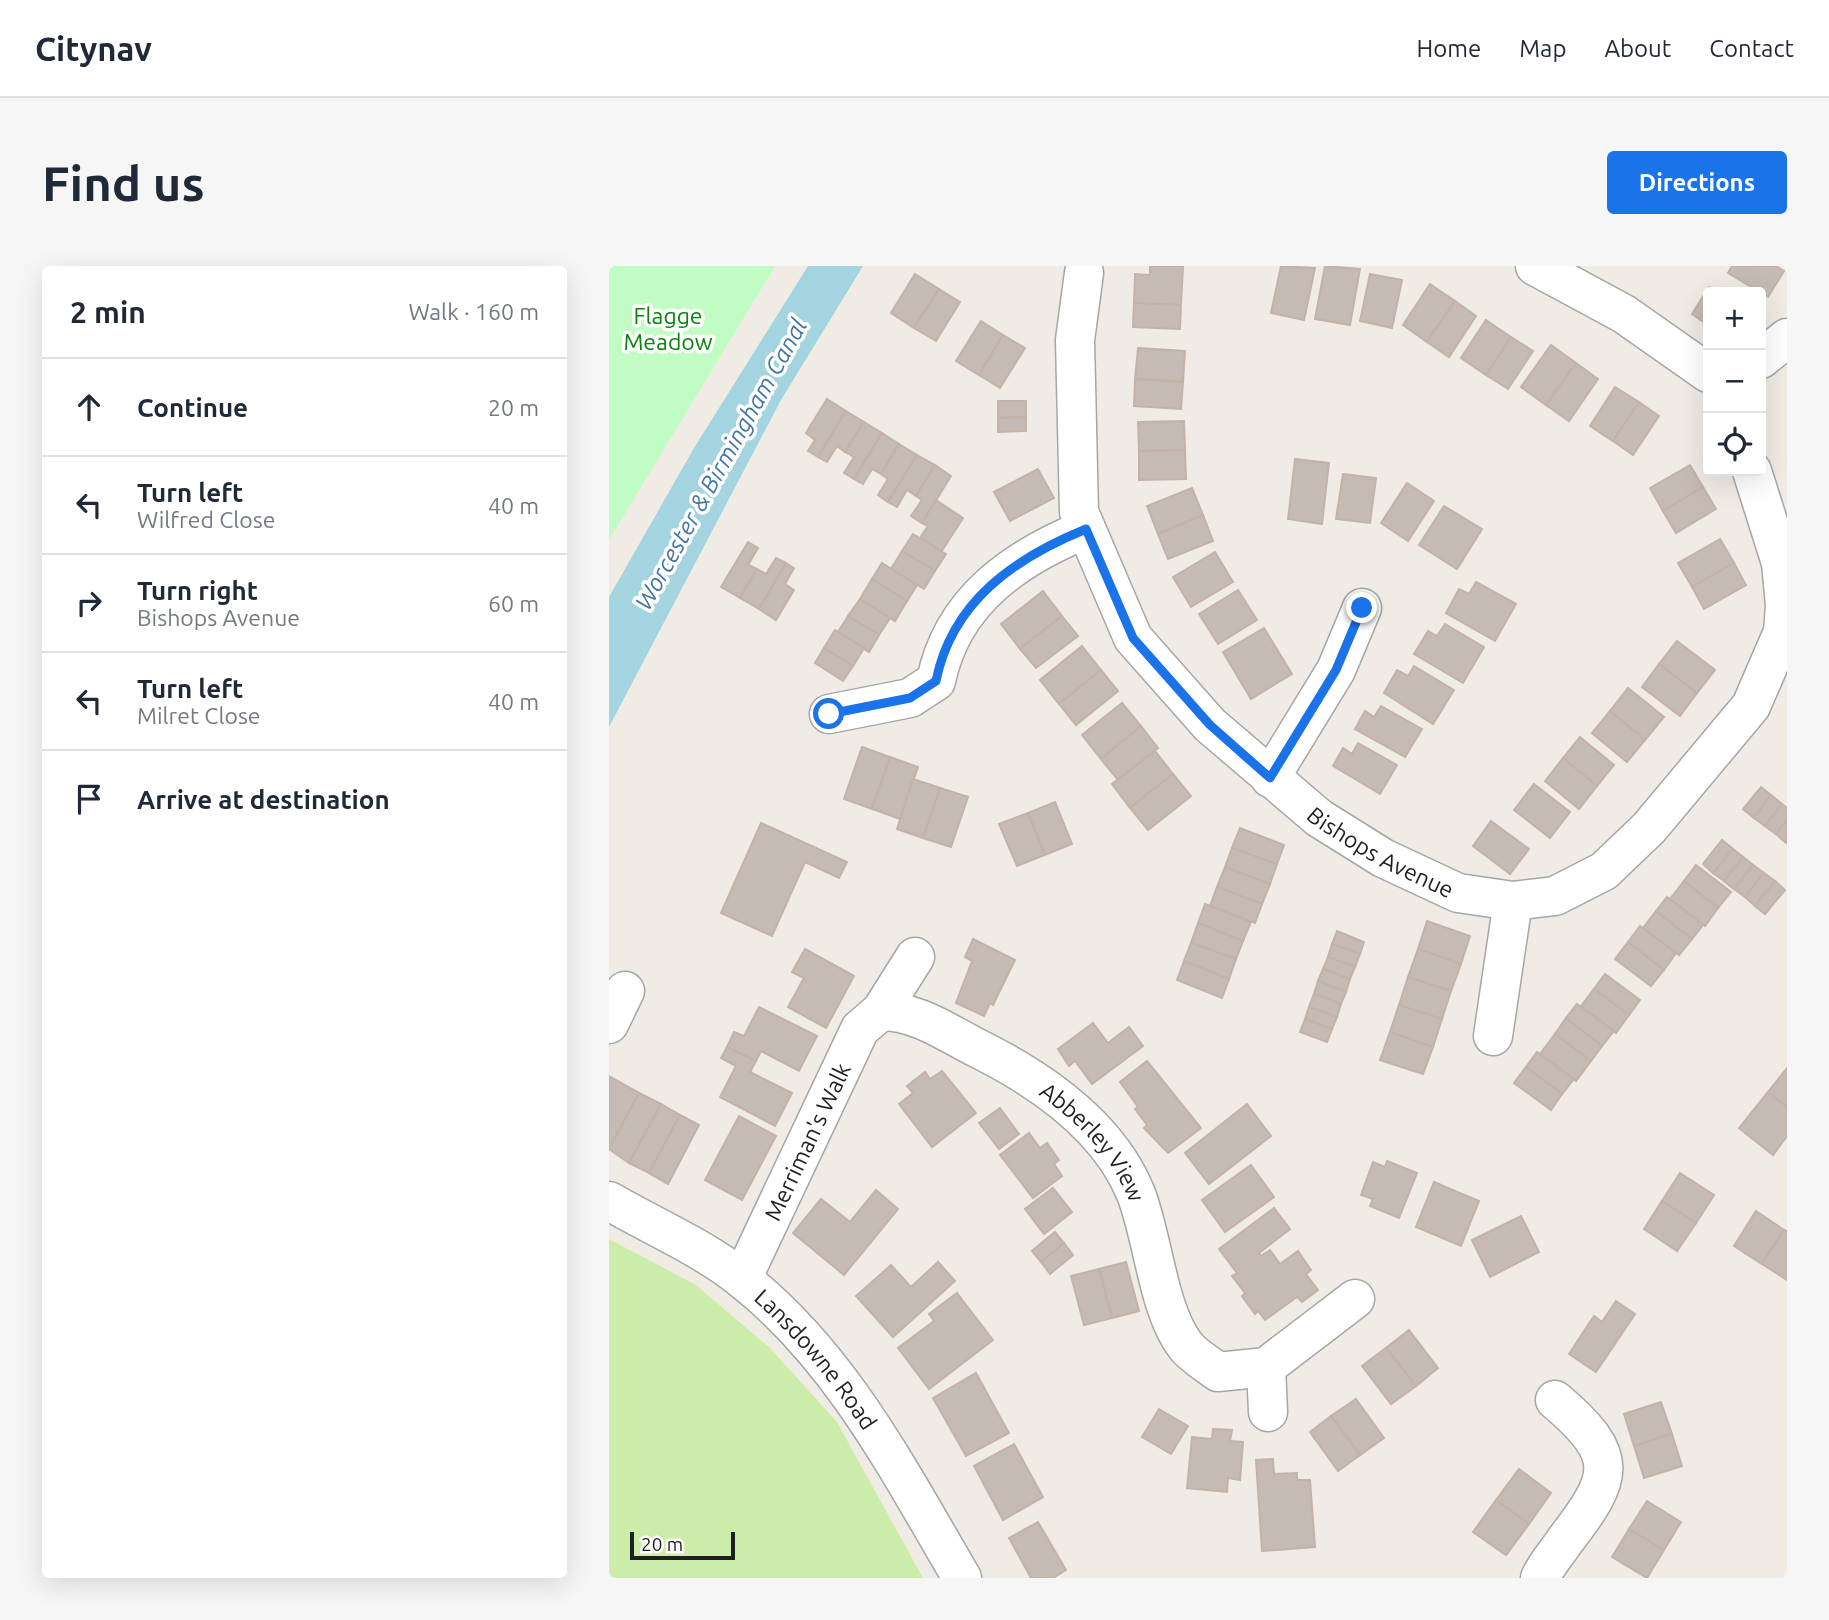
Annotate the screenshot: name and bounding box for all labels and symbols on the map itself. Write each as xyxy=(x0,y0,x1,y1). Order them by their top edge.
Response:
park label: Flagge Meadow xyxy=(623,303,713,354)
water label: Worcester & Birmingham Canal xyxy=(630,314,813,614)
route end xyxy=(1346,592,1377,623)
route start xyxy=(813,698,844,729)
street label: Bishops Avenue xyxy=(1303,802,1458,902)
street label: Merriman's Walk xyxy=(759,1058,855,1224)
street label: Abberley View xyxy=(1036,1077,1150,1205)
street label: Lansdowne Road xyxy=(751,1284,882,1434)
scale bar xyxy=(630,1529,735,1561)

